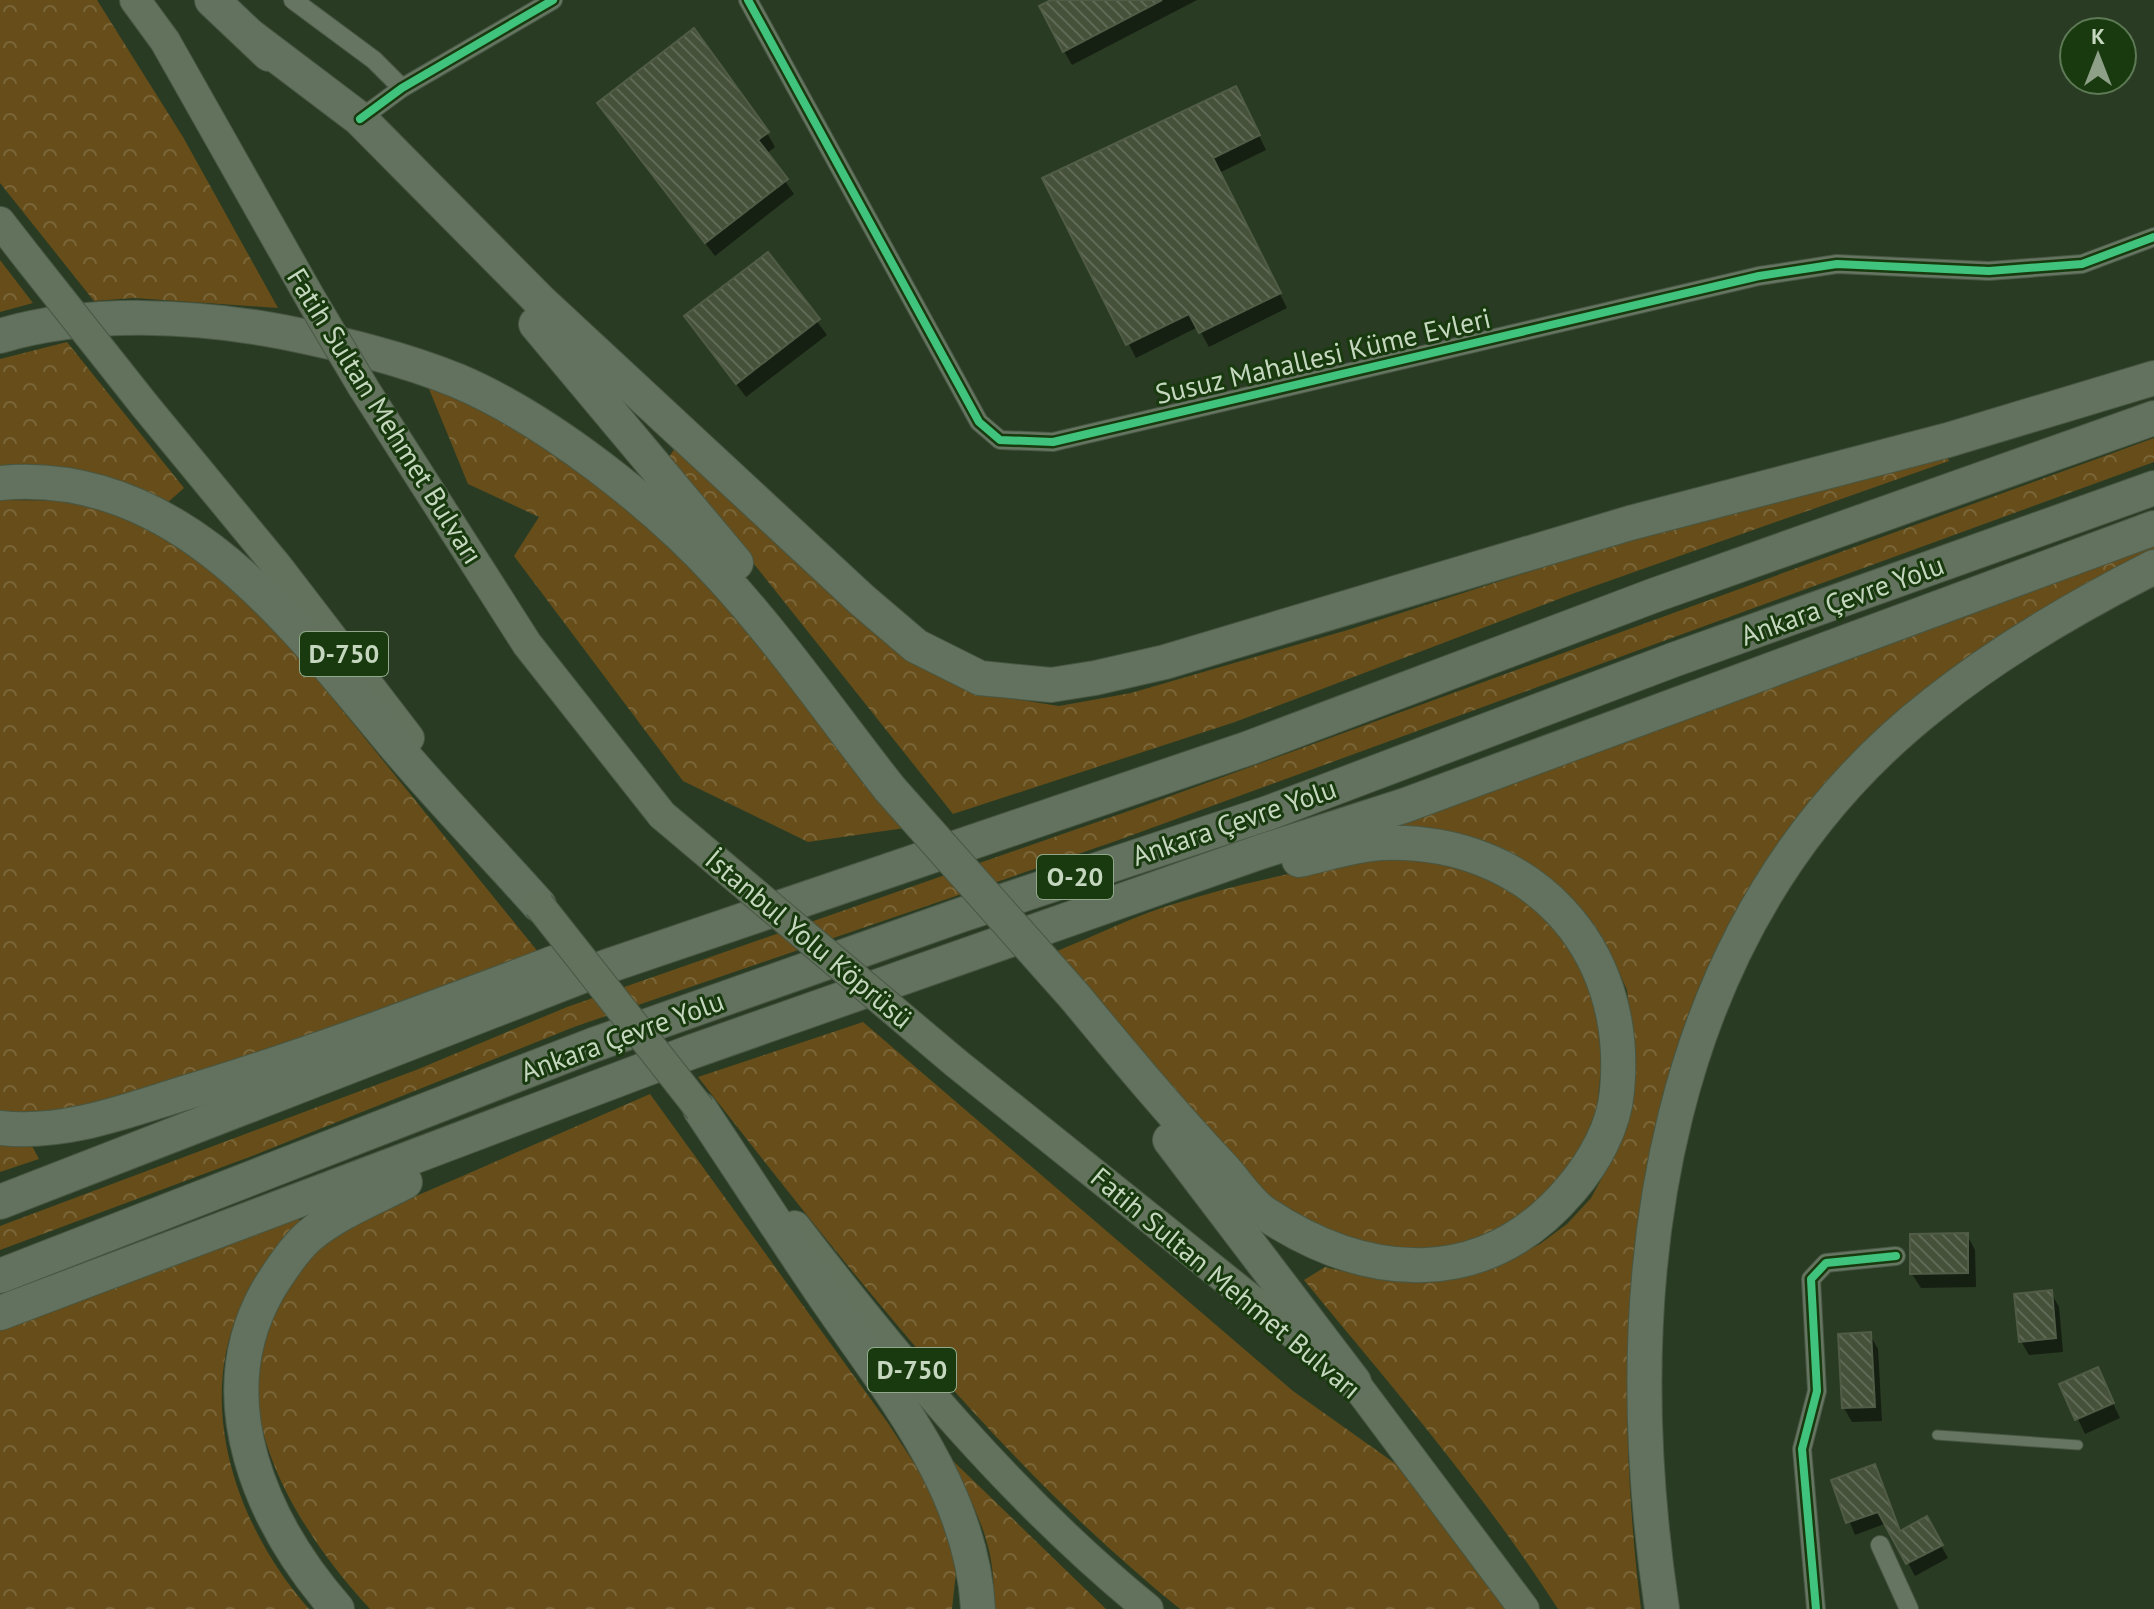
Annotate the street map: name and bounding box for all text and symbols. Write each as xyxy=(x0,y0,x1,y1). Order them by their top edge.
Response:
north arrow xyxy=(2058,16,2138,96)
text: K xyxy=(2091,22,2105,50)
street label: Fatih Sultan Mehmet Bulvarı xyxy=(279,261,492,571)
street label: Susuz Mahallesi Küme Evleri xyxy=(1152,299,1494,412)
street label: Ankara Çevre Yolu xyxy=(1735,546,1949,653)
road number: D-750 xyxy=(300,632,388,676)
street label: Ankara Çevre Yolu xyxy=(1127,769,1341,874)
street label: İstanbul Yolu Köprüsü xyxy=(698,841,921,1036)
road number: O-20 xyxy=(1037,855,1113,899)
street label: Ankara Çevre Yolu xyxy=(515,982,729,1089)
street label: Fatih Sultan Mehmet Bulvarı xyxy=(1083,1158,1369,1407)
road number: D-750 xyxy=(868,1348,956,1392)

